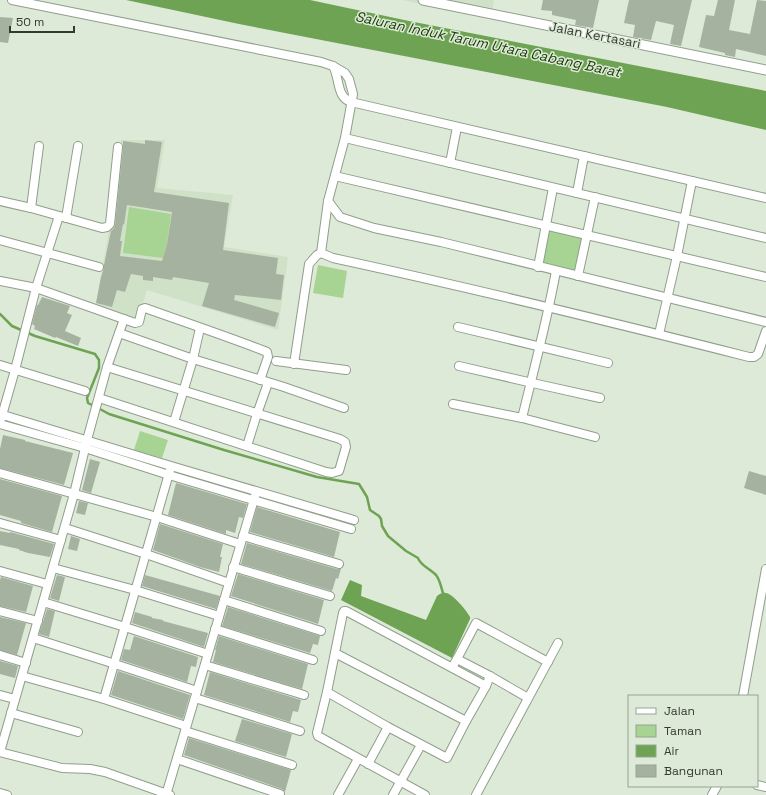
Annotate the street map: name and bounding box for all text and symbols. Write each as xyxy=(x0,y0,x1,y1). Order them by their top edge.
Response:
water label: Saluran Induk Tarum Utara Cabang Barat xyxy=(354,7,624,81)
scale bar xyxy=(10,8,74,34)
text: 50 m xyxy=(16,14,44,30)
street label: Jalan Kertasari xyxy=(548,18,642,52)
legend xyxy=(628,695,758,787)
text: Jalan xyxy=(664,703,695,719)
text: Taman xyxy=(664,723,701,739)
text: Air xyxy=(664,743,680,759)
text: Bangunan xyxy=(664,763,723,779)

